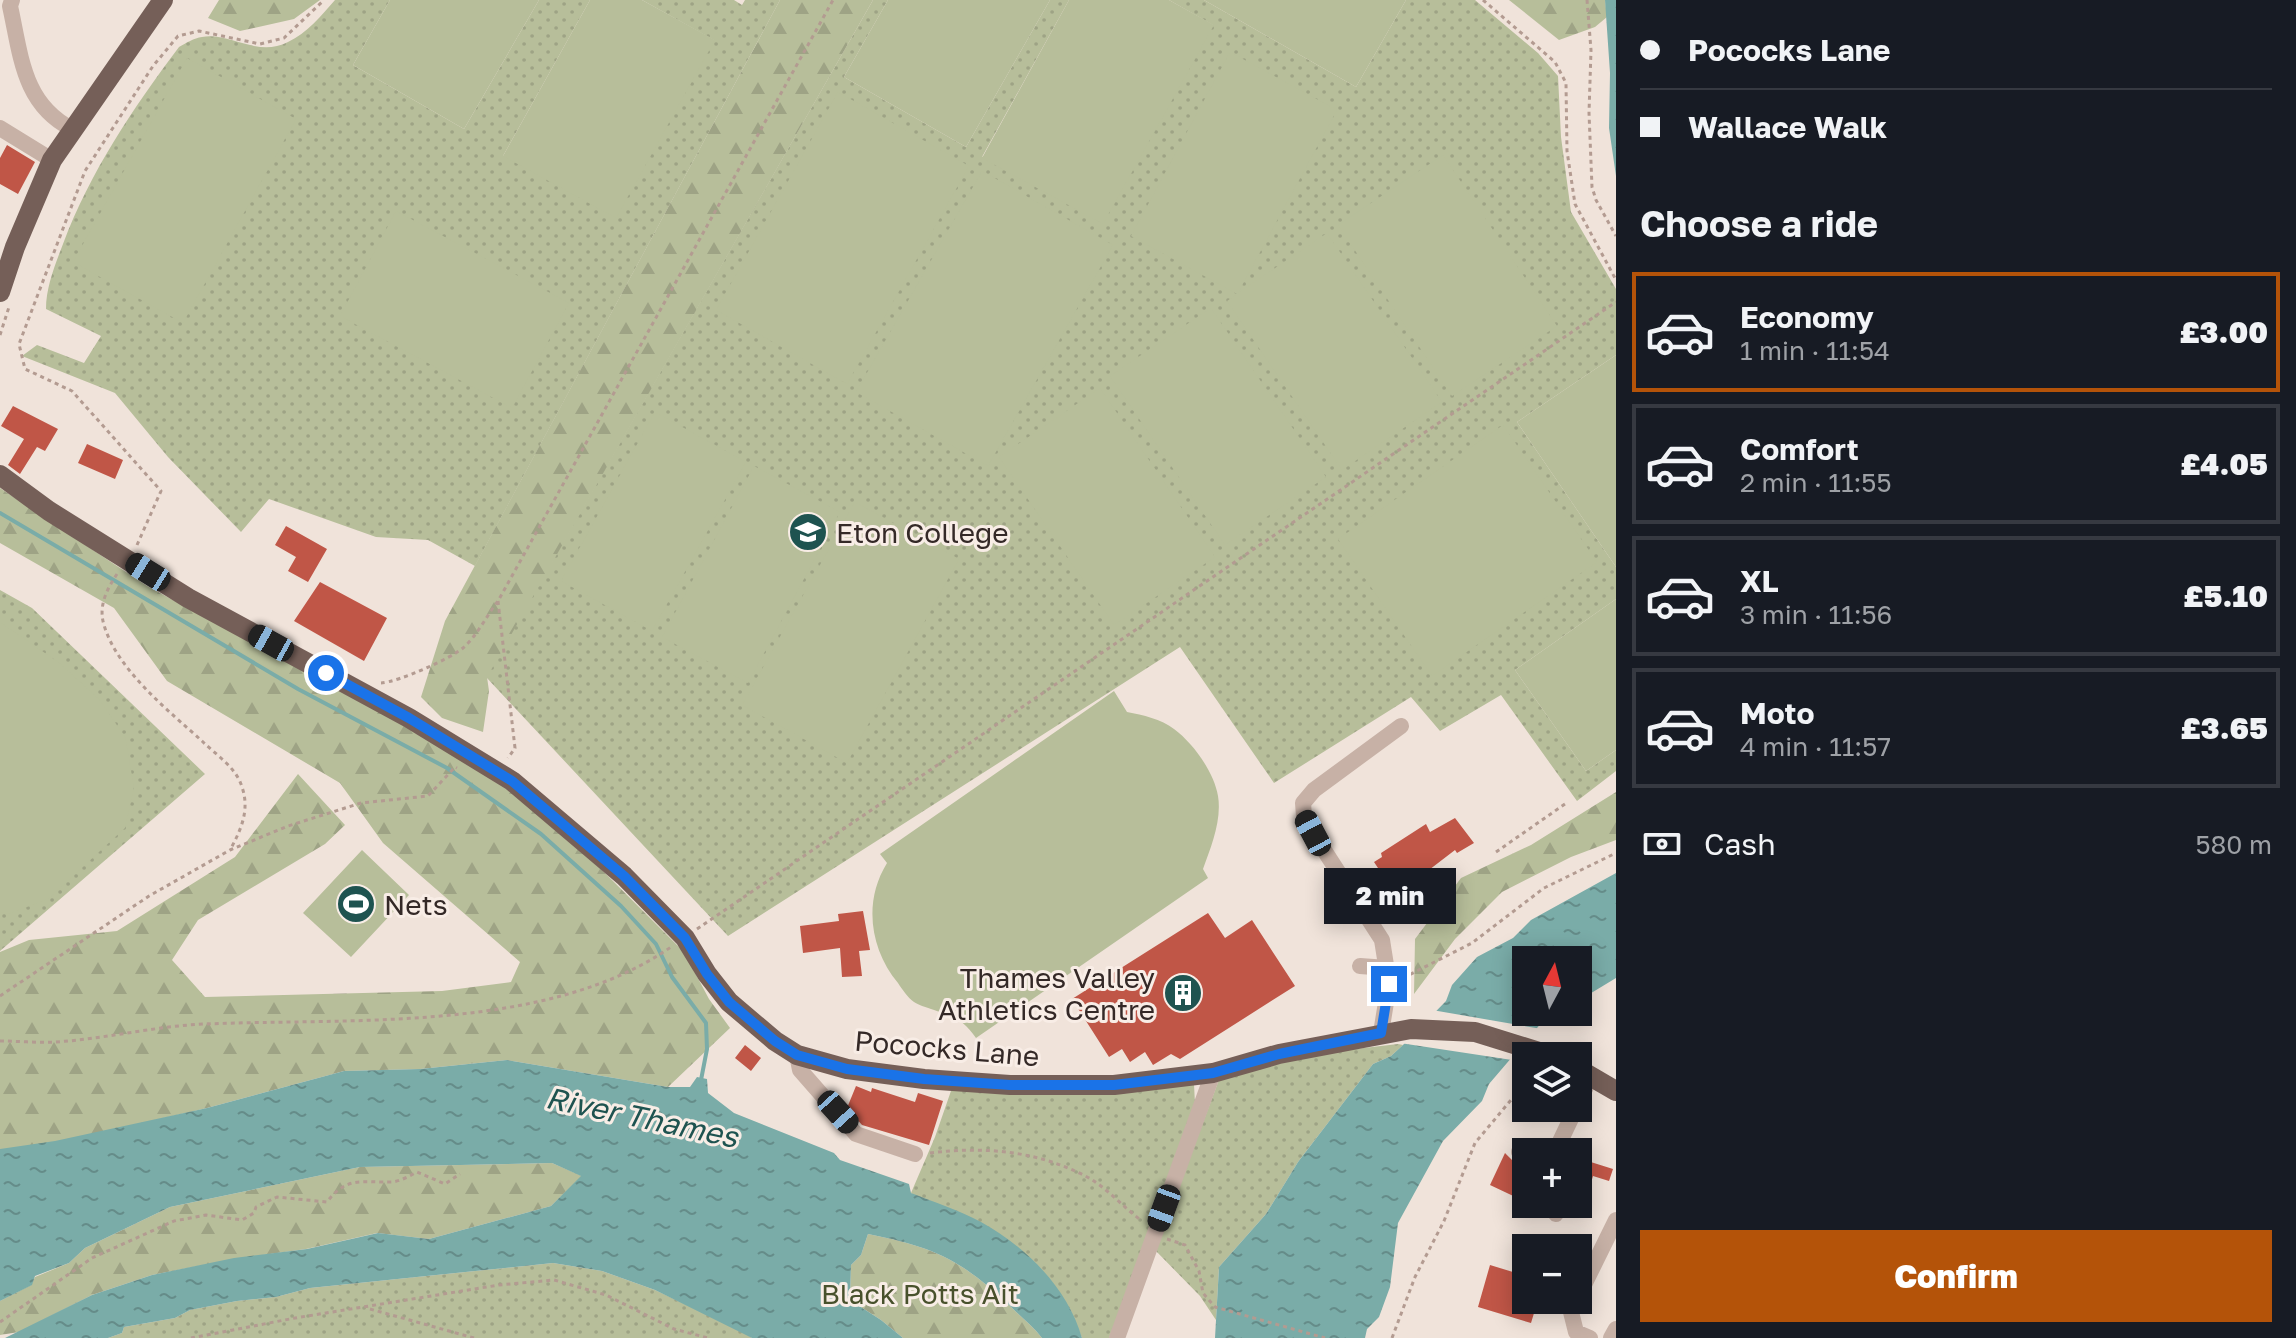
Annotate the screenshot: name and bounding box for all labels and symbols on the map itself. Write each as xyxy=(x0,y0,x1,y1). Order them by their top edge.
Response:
school or university icon: Eton College xyxy=(787,511,829,553)
place label: Eton College xyxy=(836,516,1008,549)
car xyxy=(121,549,175,595)
car xyxy=(244,621,298,665)
route start xyxy=(308,655,344,691)
car xyxy=(1291,806,1335,860)
callout: 2 min xyxy=(1323,868,1455,924)
sports icon: Nets xyxy=(335,883,377,925)
place label: Nets xyxy=(384,888,448,921)
north arrow xyxy=(1512,946,1592,1026)
place label: Thames Valley Athletics Centre xyxy=(938,961,1155,1026)
route end xyxy=(1371,966,1407,1002)
building icon: Thames Valley Athletics Centre xyxy=(1162,972,1204,1014)
street label: Pococks Lane xyxy=(853,1023,1041,1073)
water label: River Thames xyxy=(543,1079,742,1155)
car xyxy=(813,1086,863,1138)
car xyxy=(1145,1181,1183,1235)
park label: Black Potts Ait xyxy=(821,1277,1019,1310)

